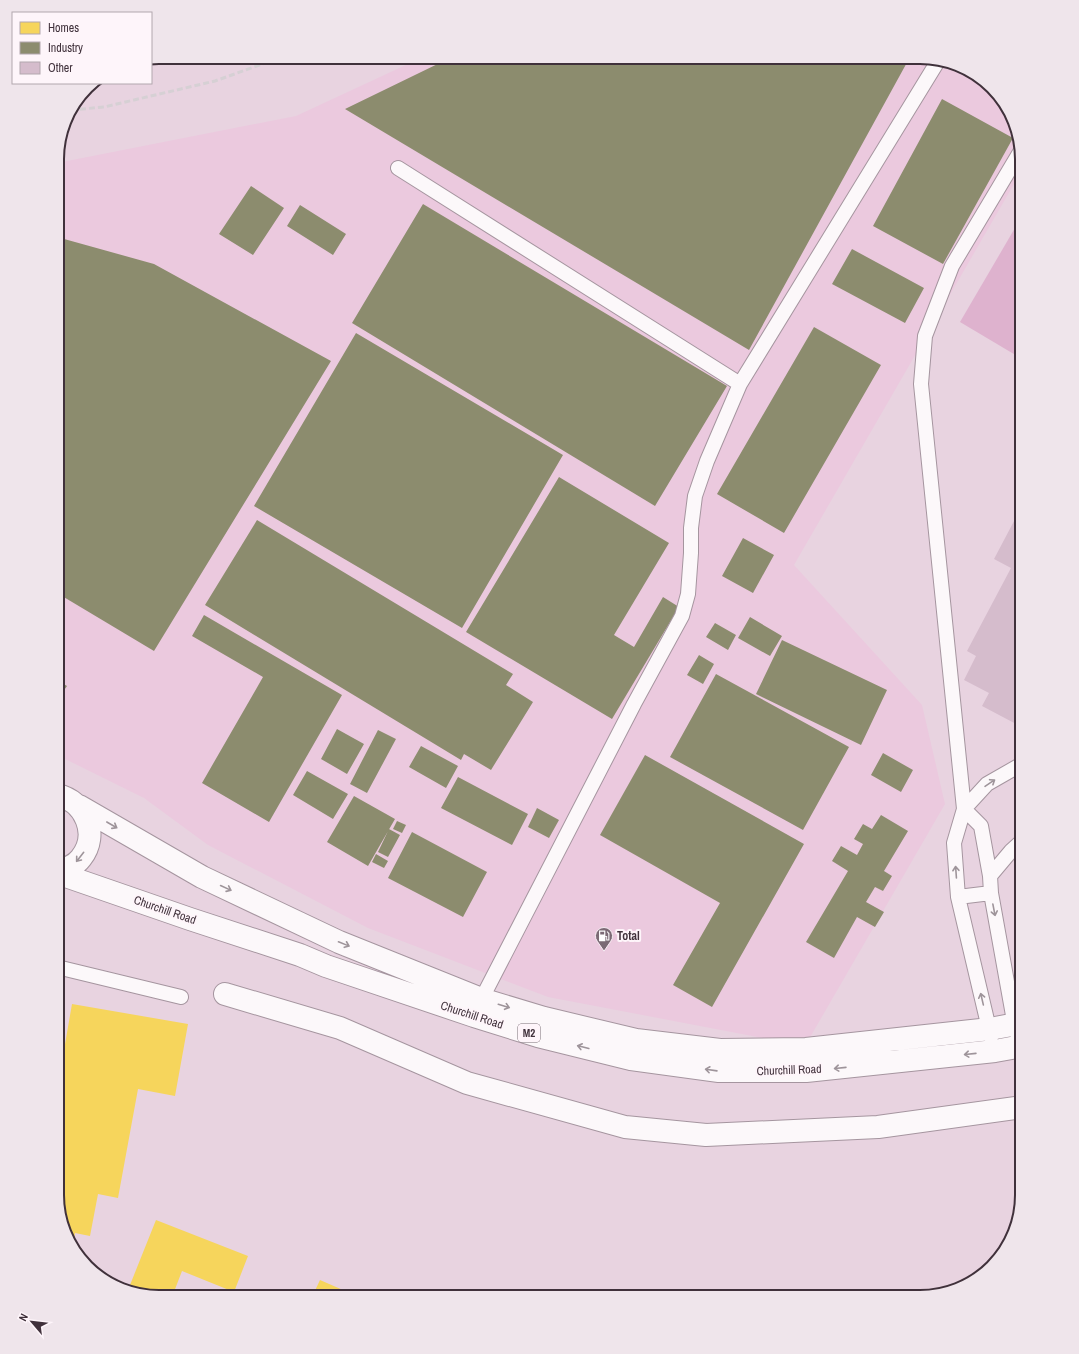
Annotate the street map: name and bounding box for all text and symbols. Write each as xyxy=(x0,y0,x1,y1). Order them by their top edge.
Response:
legend xyxy=(12,12,152,84)
text: Homes xyxy=(48,20,79,36)
text: Industry xyxy=(48,40,83,56)
text: Other xyxy=(48,60,73,76)
one-way arrow xyxy=(985,779,996,787)
one-way arrow xyxy=(106,822,118,830)
one-way arrow xyxy=(76,851,84,862)
one-way arrow xyxy=(953,866,960,879)
one-way arrow xyxy=(220,885,232,892)
street label: Churchill Road xyxy=(132,892,198,928)
one-way arrow xyxy=(991,903,999,916)
fuel station icon: Total xyxy=(594,926,614,951)
place label: Total xyxy=(617,928,640,944)
one-way arrow xyxy=(337,940,349,948)
one-way arrow xyxy=(978,993,986,1006)
street label: Churchill Road xyxy=(439,997,505,1033)
one-way arrow xyxy=(497,1003,510,1010)
road number: M2 xyxy=(518,1024,540,1042)
one-way arrow xyxy=(577,1043,590,1050)
one-way arrow xyxy=(964,1050,977,1057)
street label: Churchill Road xyxy=(756,1061,822,1079)
one-way arrow xyxy=(834,1064,847,1071)
one-way arrow xyxy=(704,1066,717,1074)
north arrow xyxy=(12,1302,52,1342)
text: N xyxy=(15,1311,31,1323)

